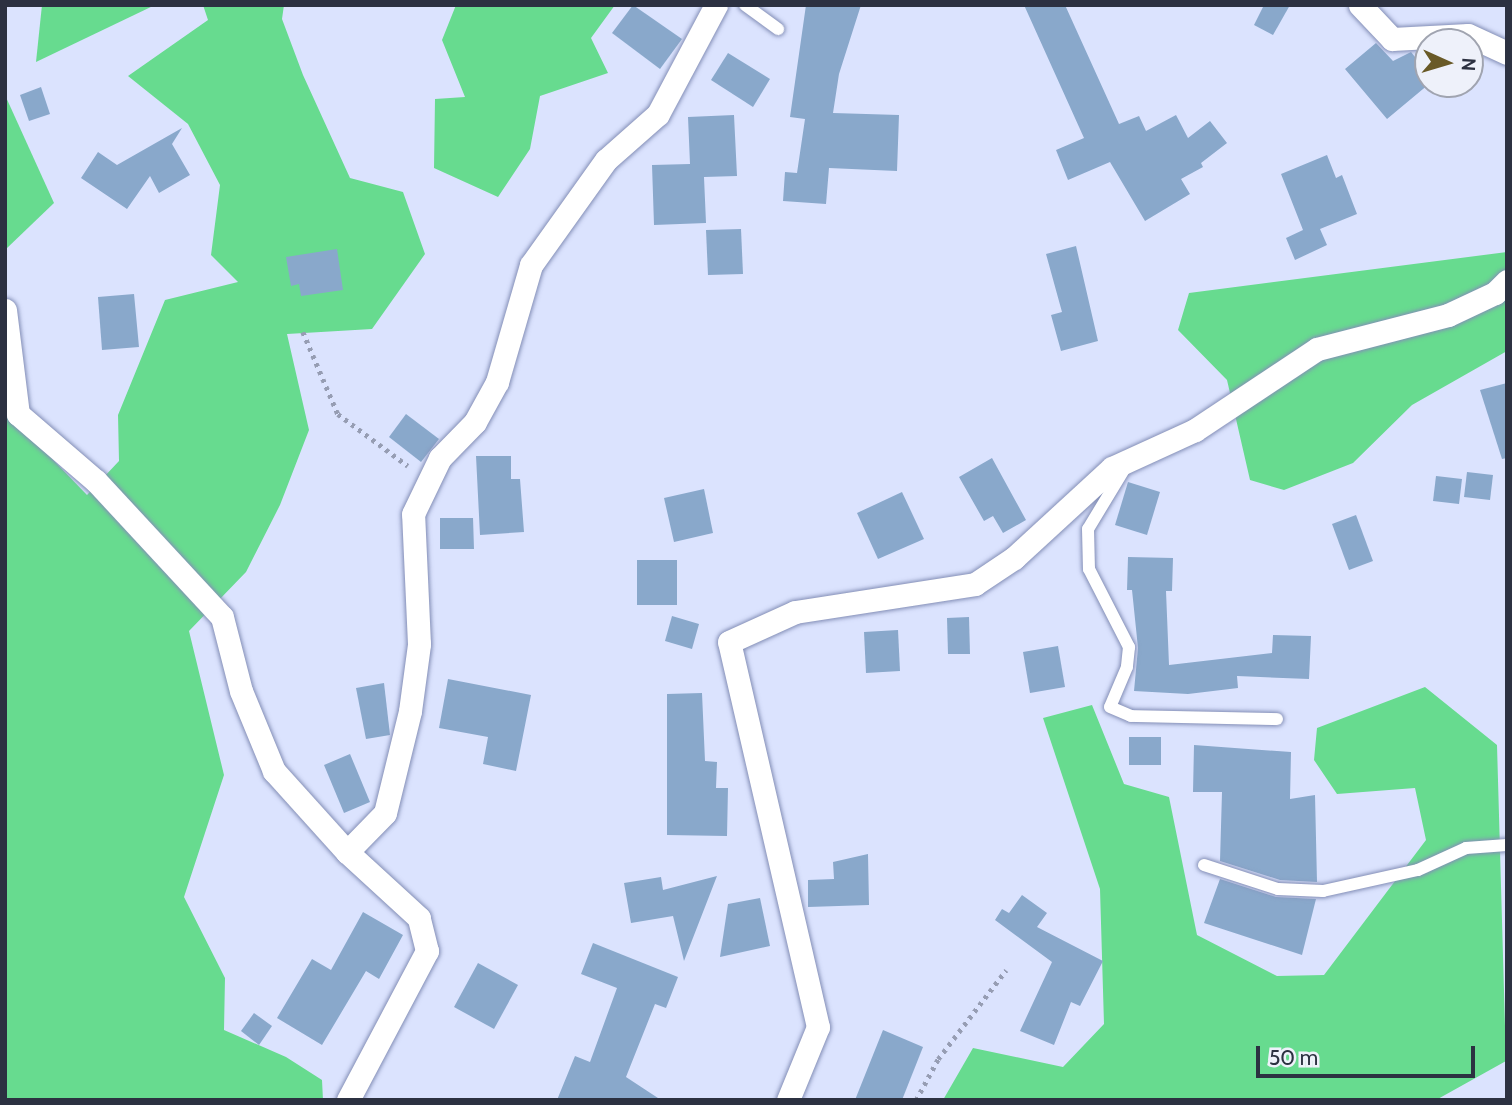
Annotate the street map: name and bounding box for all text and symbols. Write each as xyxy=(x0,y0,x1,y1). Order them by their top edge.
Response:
north arrow xyxy=(1414,28,1484,98)
text: N xyxy=(1457,57,1480,72)
scale bar xyxy=(1260,1032,1479,1076)
text: 50 m xyxy=(1269,1045,1318,1070)

